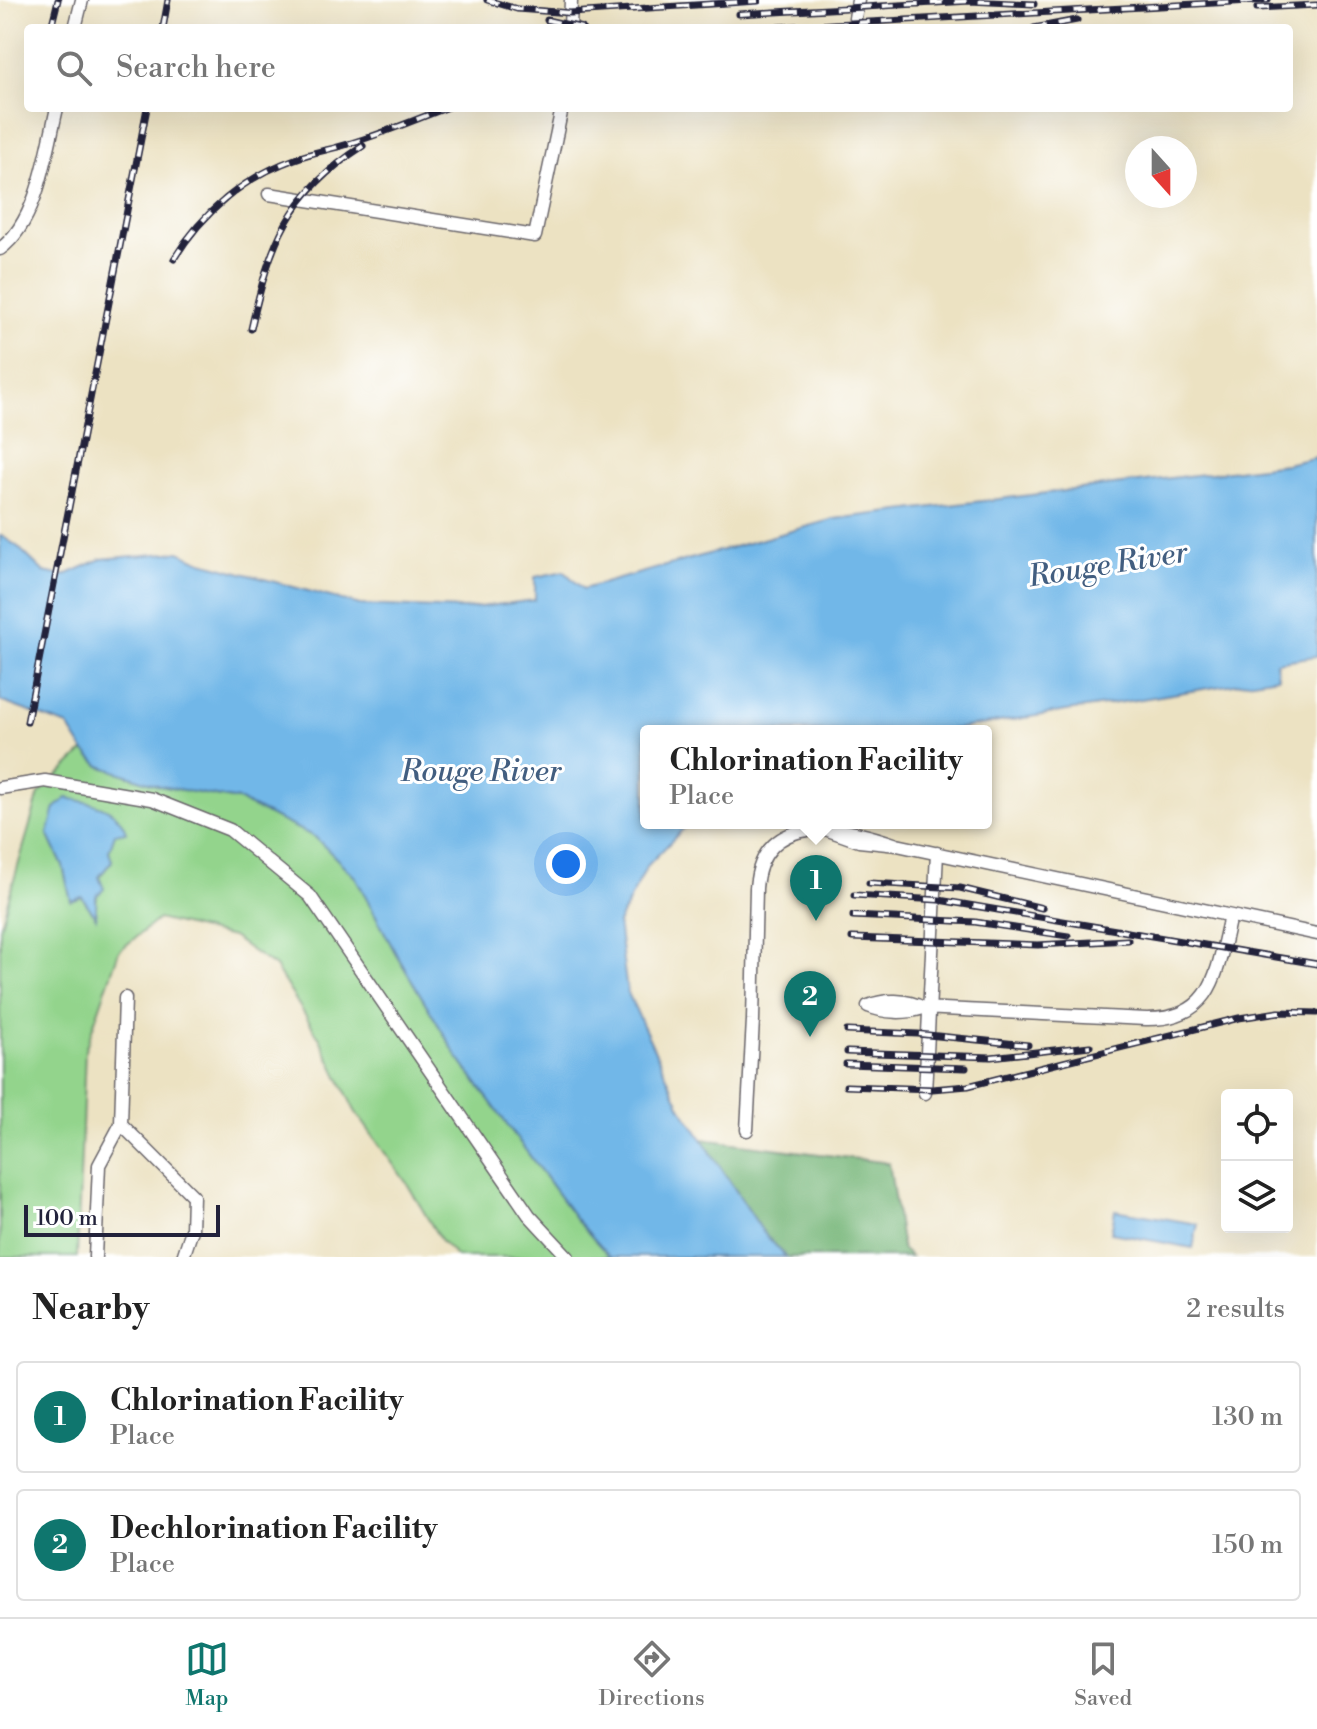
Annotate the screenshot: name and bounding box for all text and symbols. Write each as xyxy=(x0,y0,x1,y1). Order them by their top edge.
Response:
search box xyxy=(24,24,1293,112)
icon: search xyxy=(52,46,96,90)
text: Search here xyxy=(116,49,276,87)
north arrow xyxy=(1125,136,1197,208)
water label: Rouge River xyxy=(1025,533,1192,597)
popup xyxy=(640,725,992,829)
text: Chlorination Facility xyxy=(669,742,963,780)
water label: Rouge River xyxy=(400,753,563,791)
text: Place xyxy=(669,780,734,812)
your location xyxy=(546,844,586,884)
pin: 1 xyxy=(790,855,842,921)
pin: 2 xyxy=(784,971,836,1037)
map controls xyxy=(1221,1089,1293,1233)
button: locate xyxy=(1221,1089,1293,1161)
button: layers xyxy=(1221,1161,1293,1233)
scale bar xyxy=(24,1201,220,1237)
text: 100 m xyxy=(36,1205,98,1232)
text: Nearby xyxy=(32,1288,150,1330)
text: 2 results xyxy=(1186,1293,1285,1325)
text: Chlorination Facility xyxy=(110,1382,403,1420)
text: 1 xyxy=(54,1401,66,1433)
text: 130 m xyxy=(1212,1401,1283,1433)
text: Place xyxy=(110,1420,175,1452)
text: Dechlorination Facility xyxy=(110,1510,438,1548)
text: 2 xyxy=(52,1529,68,1561)
text: 150 m xyxy=(1212,1529,1283,1561)
text: Place xyxy=(110,1548,175,1580)
tab: Map xyxy=(185,1637,229,1712)
tab: Directions xyxy=(599,1637,705,1712)
tab: Saved xyxy=(1074,1637,1132,1712)

